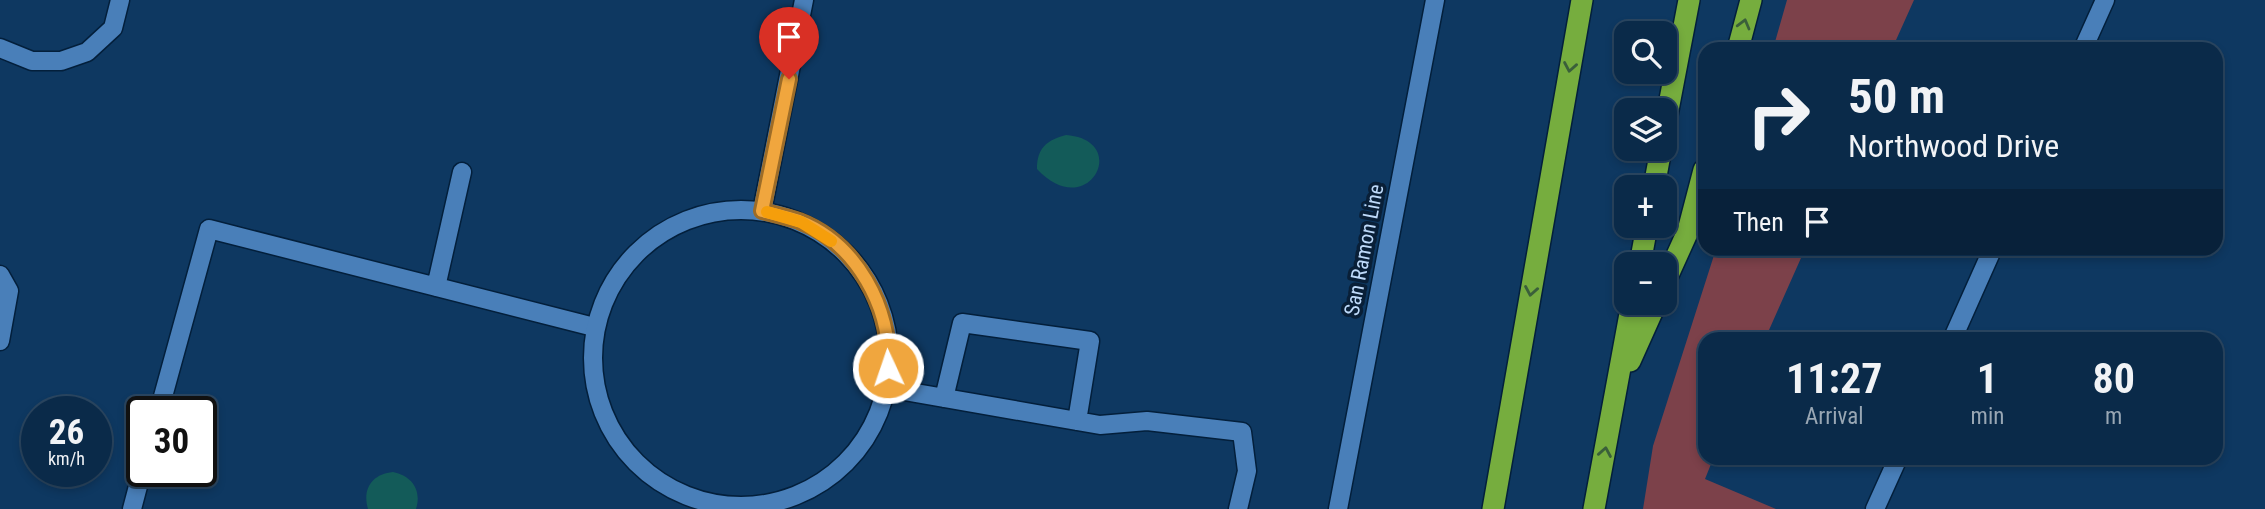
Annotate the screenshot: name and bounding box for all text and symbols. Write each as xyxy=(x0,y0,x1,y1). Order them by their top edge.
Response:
pin xyxy=(759,7,819,79)
icon: arrive xyxy=(770,18,808,56)
one-way arrow xyxy=(1736,19,1751,31)
map controls xyxy=(1614,21,1677,315)
button: search xyxy=(1614,21,1677,84)
one-way arrow xyxy=(1563,61,1578,73)
text: 50 m xyxy=(1848,68,1945,125)
icon: right xyxy=(1733,70,1824,161)
button: layers xyxy=(1614,98,1677,161)
text: Northwood Drive xyxy=(1848,127,2059,165)
button: + xyxy=(1614,175,1677,238)
street label: San Ramon Line xyxy=(1340,182,1389,318)
icon: arrive xyxy=(1798,203,1836,241)
text: Then xyxy=(1733,207,1784,237)
button: − xyxy=(1614,252,1677,315)
one-way arrow xyxy=(1524,285,1539,297)
position arrow xyxy=(851,331,925,405)
text: 11:27 xyxy=(1786,354,1882,403)
text: 1 xyxy=(1977,354,1998,403)
text: 80 xyxy=(2092,354,2135,403)
speed limit sign: 30 xyxy=(126,396,217,487)
text: Arrival xyxy=(1805,403,1864,430)
text: min xyxy=(1971,403,2004,430)
text: m xyxy=(2105,403,2122,430)
text: 26 xyxy=(49,412,84,453)
one-way arrow xyxy=(1597,446,1612,458)
text: km/h xyxy=(48,448,85,469)

